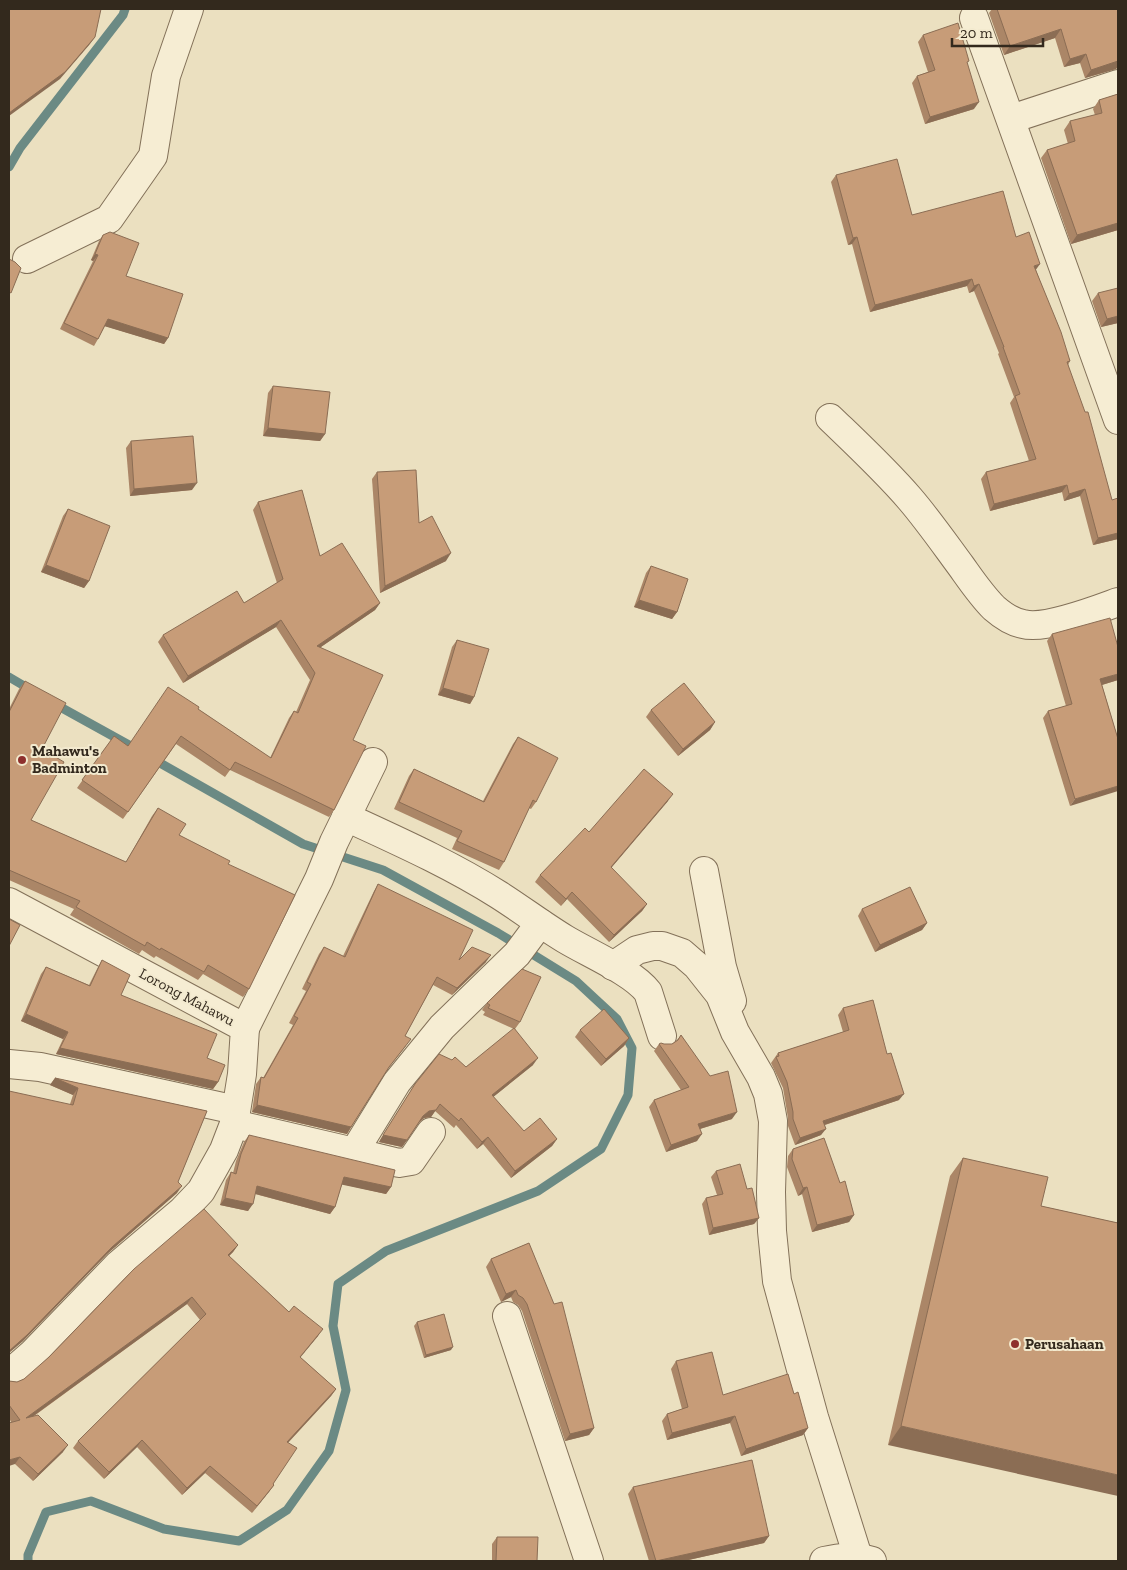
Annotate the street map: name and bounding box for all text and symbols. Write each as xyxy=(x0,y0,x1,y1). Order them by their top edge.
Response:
scale bar xyxy=(952,15,1043,47)
text: 20 m xyxy=(960,24,993,42)
place label: Mahawu's Badminton xyxy=(32,742,107,777)
marker: Mahawu's Badminton xyxy=(16,754,28,766)
street label: Lorong Mahawu xyxy=(136,964,238,1030)
place label: Perusahaan xyxy=(1025,1335,1104,1353)
marker: Perusahaan xyxy=(1009,1338,1021,1350)

